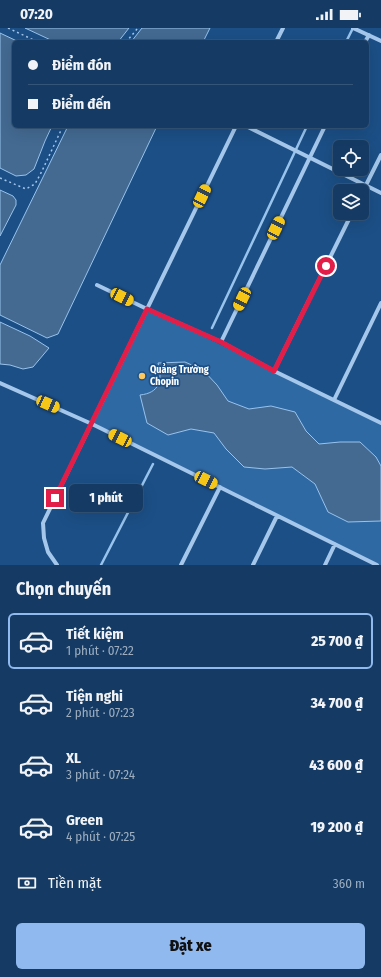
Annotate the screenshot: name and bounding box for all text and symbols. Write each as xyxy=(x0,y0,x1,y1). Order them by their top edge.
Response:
text: 07:20 xyxy=(20,5,53,23)
text: Điểm đón xyxy=(52,56,111,74)
text: Điểm đến xyxy=(52,95,111,113)
map controls xyxy=(333,140,369,220)
button: locate xyxy=(333,140,369,176)
car xyxy=(191,183,213,209)
button: layers xyxy=(333,184,369,220)
car xyxy=(265,215,287,241)
route start xyxy=(317,257,335,275)
car xyxy=(109,286,135,308)
car xyxy=(231,286,253,312)
place label: Quảng Trường Chopin xyxy=(150,363,209,388)
marker: Quảng Trường Chopin xyxy=(137,371,147,381)
car xyxy=(35,394,61,414)
car xyxy=(107,427,133,449)
car xyxy=(193,469,219,491)
callout: 1 phút xyxy=(69,484,143,512)
route end xyxy=(46,489,64,507)
text: 1 phút xyxy=(89,490,123,505)
text: Chọn chuyến xyxy=(16,578,111,600)
icon: car xyxy=(18,623,54,659)
text: Tiết kiệm xyxy=(66,625,124,643)
text: 25 700 ₫ xyxy=(311,632,363,650)
text: 1 phút · 07:22 xyxy=(66,643,134,658)
icon: car xyxy=(18,685,54,721)
text: Tiện nghi xyxy=(66,687,123,705)
text: 34 700 ₫ xyxy=(311,694,363,712)
text: 2 phút · 07:23 xyxy=(66,705,135,720)
icon: car xyxy=(18,747,54,783)
text: XL xyxy=(66,749,81,767)
text: 43 600 ₫ xyxy=(309,756,363,774)
text: 3 phút · 07:24 xyxy=(66,767,135,782)
icon: car xyxy=(18,809,54,845)
text: Green xyxy=(66,811,103,829)
text: 19 200 ₫ xyxy=(311,818,363,836)
text: 4 phút · 07:25 xyxy=(66,829,135,844)
icon: cash xyxy=(16,872,38,894)
text: Tiền mặt xyxy=(48,874,101,892)
text: 360 m xyxy=(333,876,365,891)
button: Đặt xe xyxy=(16,923,365,969)

